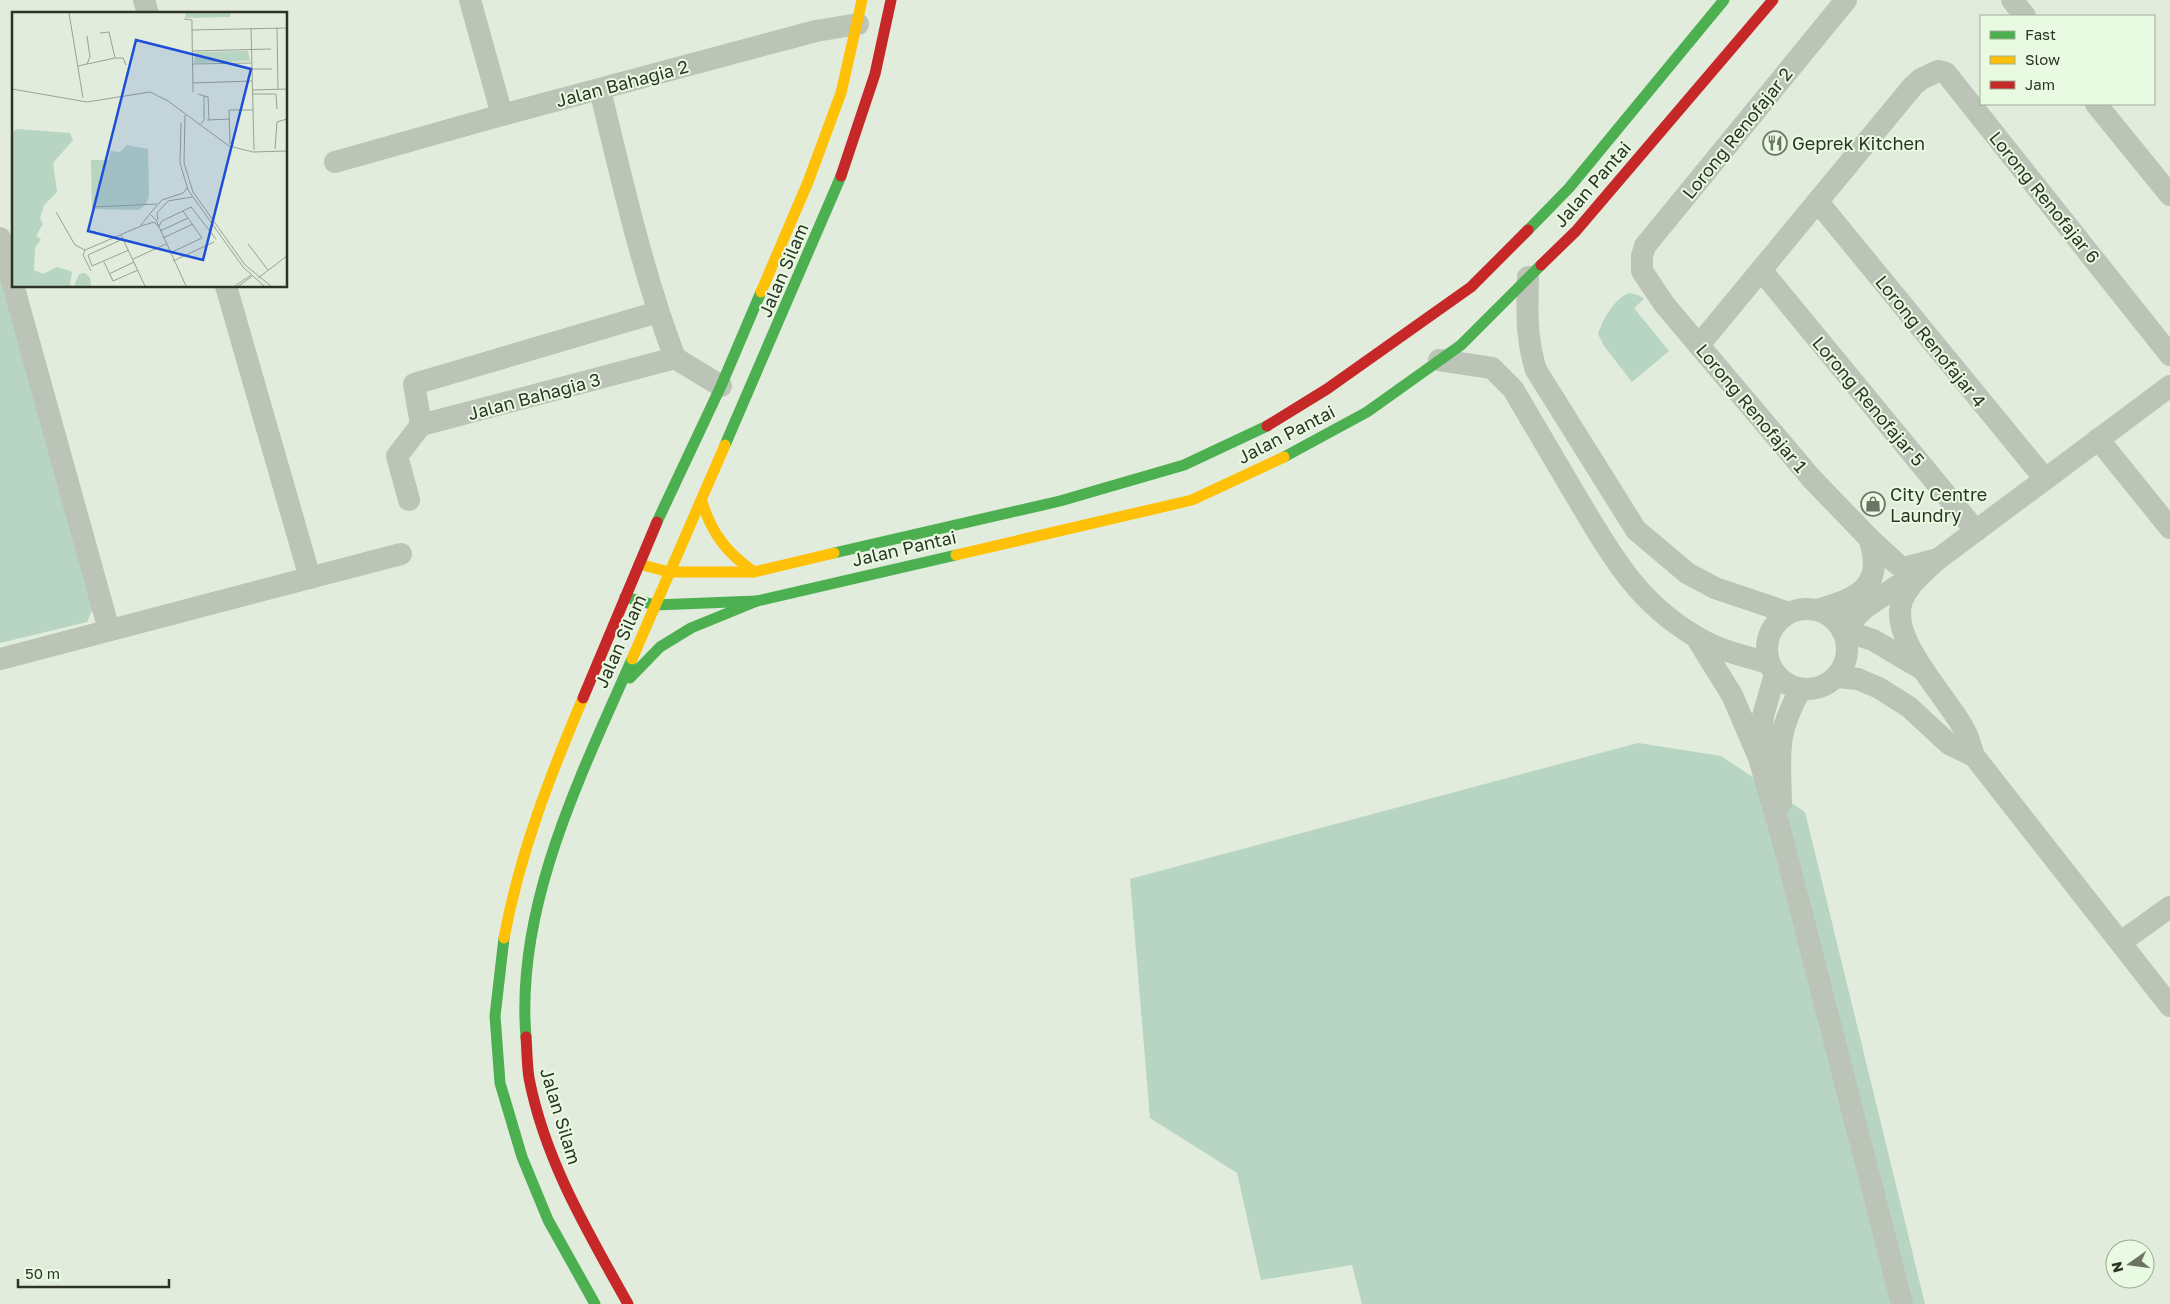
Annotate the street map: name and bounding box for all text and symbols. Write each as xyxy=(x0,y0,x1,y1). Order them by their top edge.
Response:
inset map xyxy=(12,12,288,288)
legend xyxy=(1980,15,2155,105)
text: Fast xyxy=(2025,25,2056,43)
text: Slow xyxy=(2025,50,2060,68)
street label: Jalan Bahagia 2 xyxy=(553,55,691,111)
street label: Lorong Renofajar 2 xyxy=(1677,63,1797,203)
text: Jam xyxy=(2025,75,2055,93)
street label: Lorong Renofajar 6 xyxy=(1985,127,2105,267)
restaurant icon: Geprek Kitchen xyxy=(1762,130,1788,156)
place label: Geprek Kitchen xyxy=(1792,132,1925,154)
street label: Jalan Pantai xyxy=(1549,137,1635,231)
street label: Jalan Silam xyxy=(753,220,813,320)
street label: Lorong Renofajar 4 xyxy=(1871,271,1991,411)
street label: Lorong Renofajar 5 xyxy=(1808,332,1930,470)
street label: Lorong Renofajar 1 xyxy=(1692,339,1812,477)
street label: Jalan Bahagia 3 xyxy=(465,368,603,424)
street label: Jalan Pantai xyxy=(1234,400,1338,468)
place label: City Centre Laundry xyxy=(1890,483,1987,526)
shop icon: City Centre Laundry xyxy=(1860,491,1886,517)
street label: Jalan Pantai xyxy=(850,525,958,571)
street label: Jalan Silam xyxy=(590,591,650,691)
street label: Jalan Silam xyxy=(536,1065,586,1167)
north arrow xyxy=(2105,1239,2155,1289)
scale bar xyxy=(18,1256,169,1288)
text: N xyxy=(2107,1260,2126,1274)
text: 50 m xyxy=(25,1264,60,1282)

